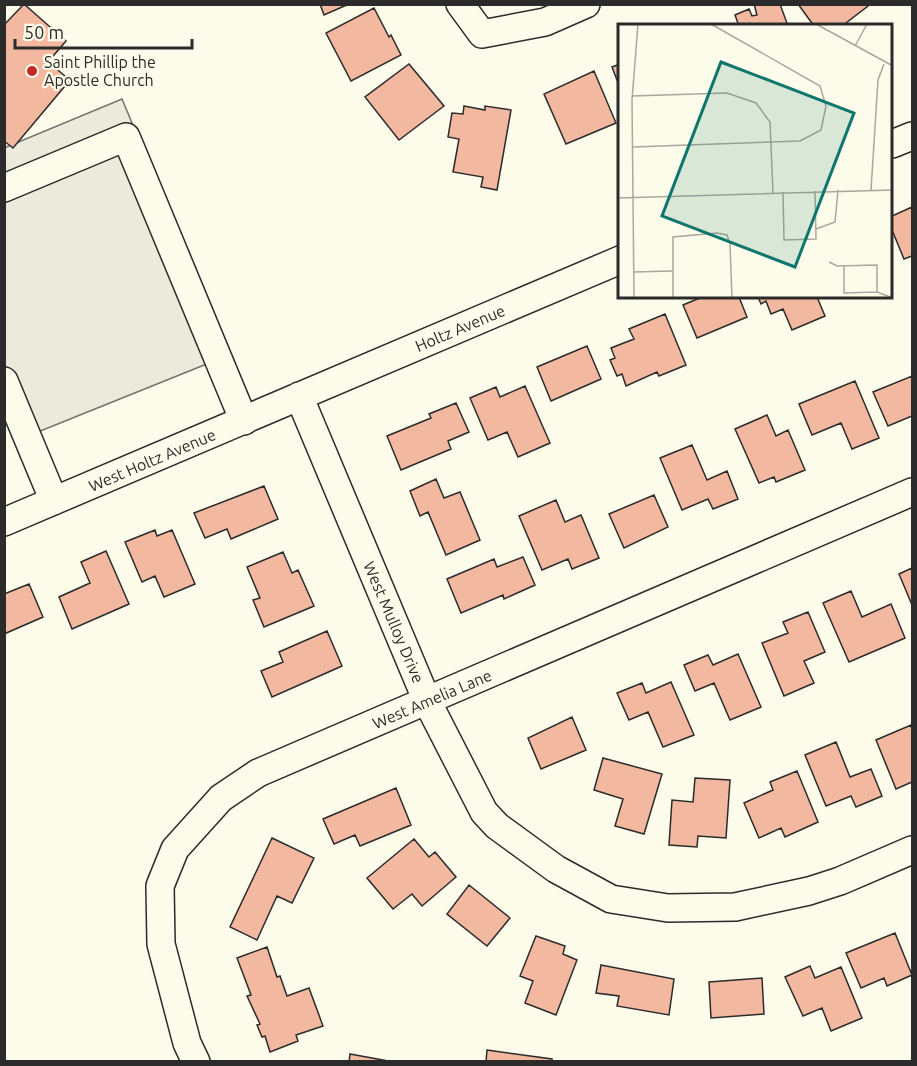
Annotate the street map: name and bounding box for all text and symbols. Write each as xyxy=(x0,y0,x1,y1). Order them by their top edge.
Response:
scale bar xyxy=(15,12,192,50)
text: 50 m xyxy=(24,22,64,42)
inset map xyxy=(618,24,893,298)
place label: Saint Phillip the Apostle Church xyxy=(44,53,156,89)
marker: Saint Phillip the Apostle Church xyxy=(25,64,39,78)
street label: Holtz Avenue xyxy=(412,301,508,355)
street label: West Holtz Avenue xyxy=(86,425,218,495)
street label: West Mulloy Drive xyxy=(360,559,428,685)
street label: West Amelia Lane xyxy=(370,666,494,732)

